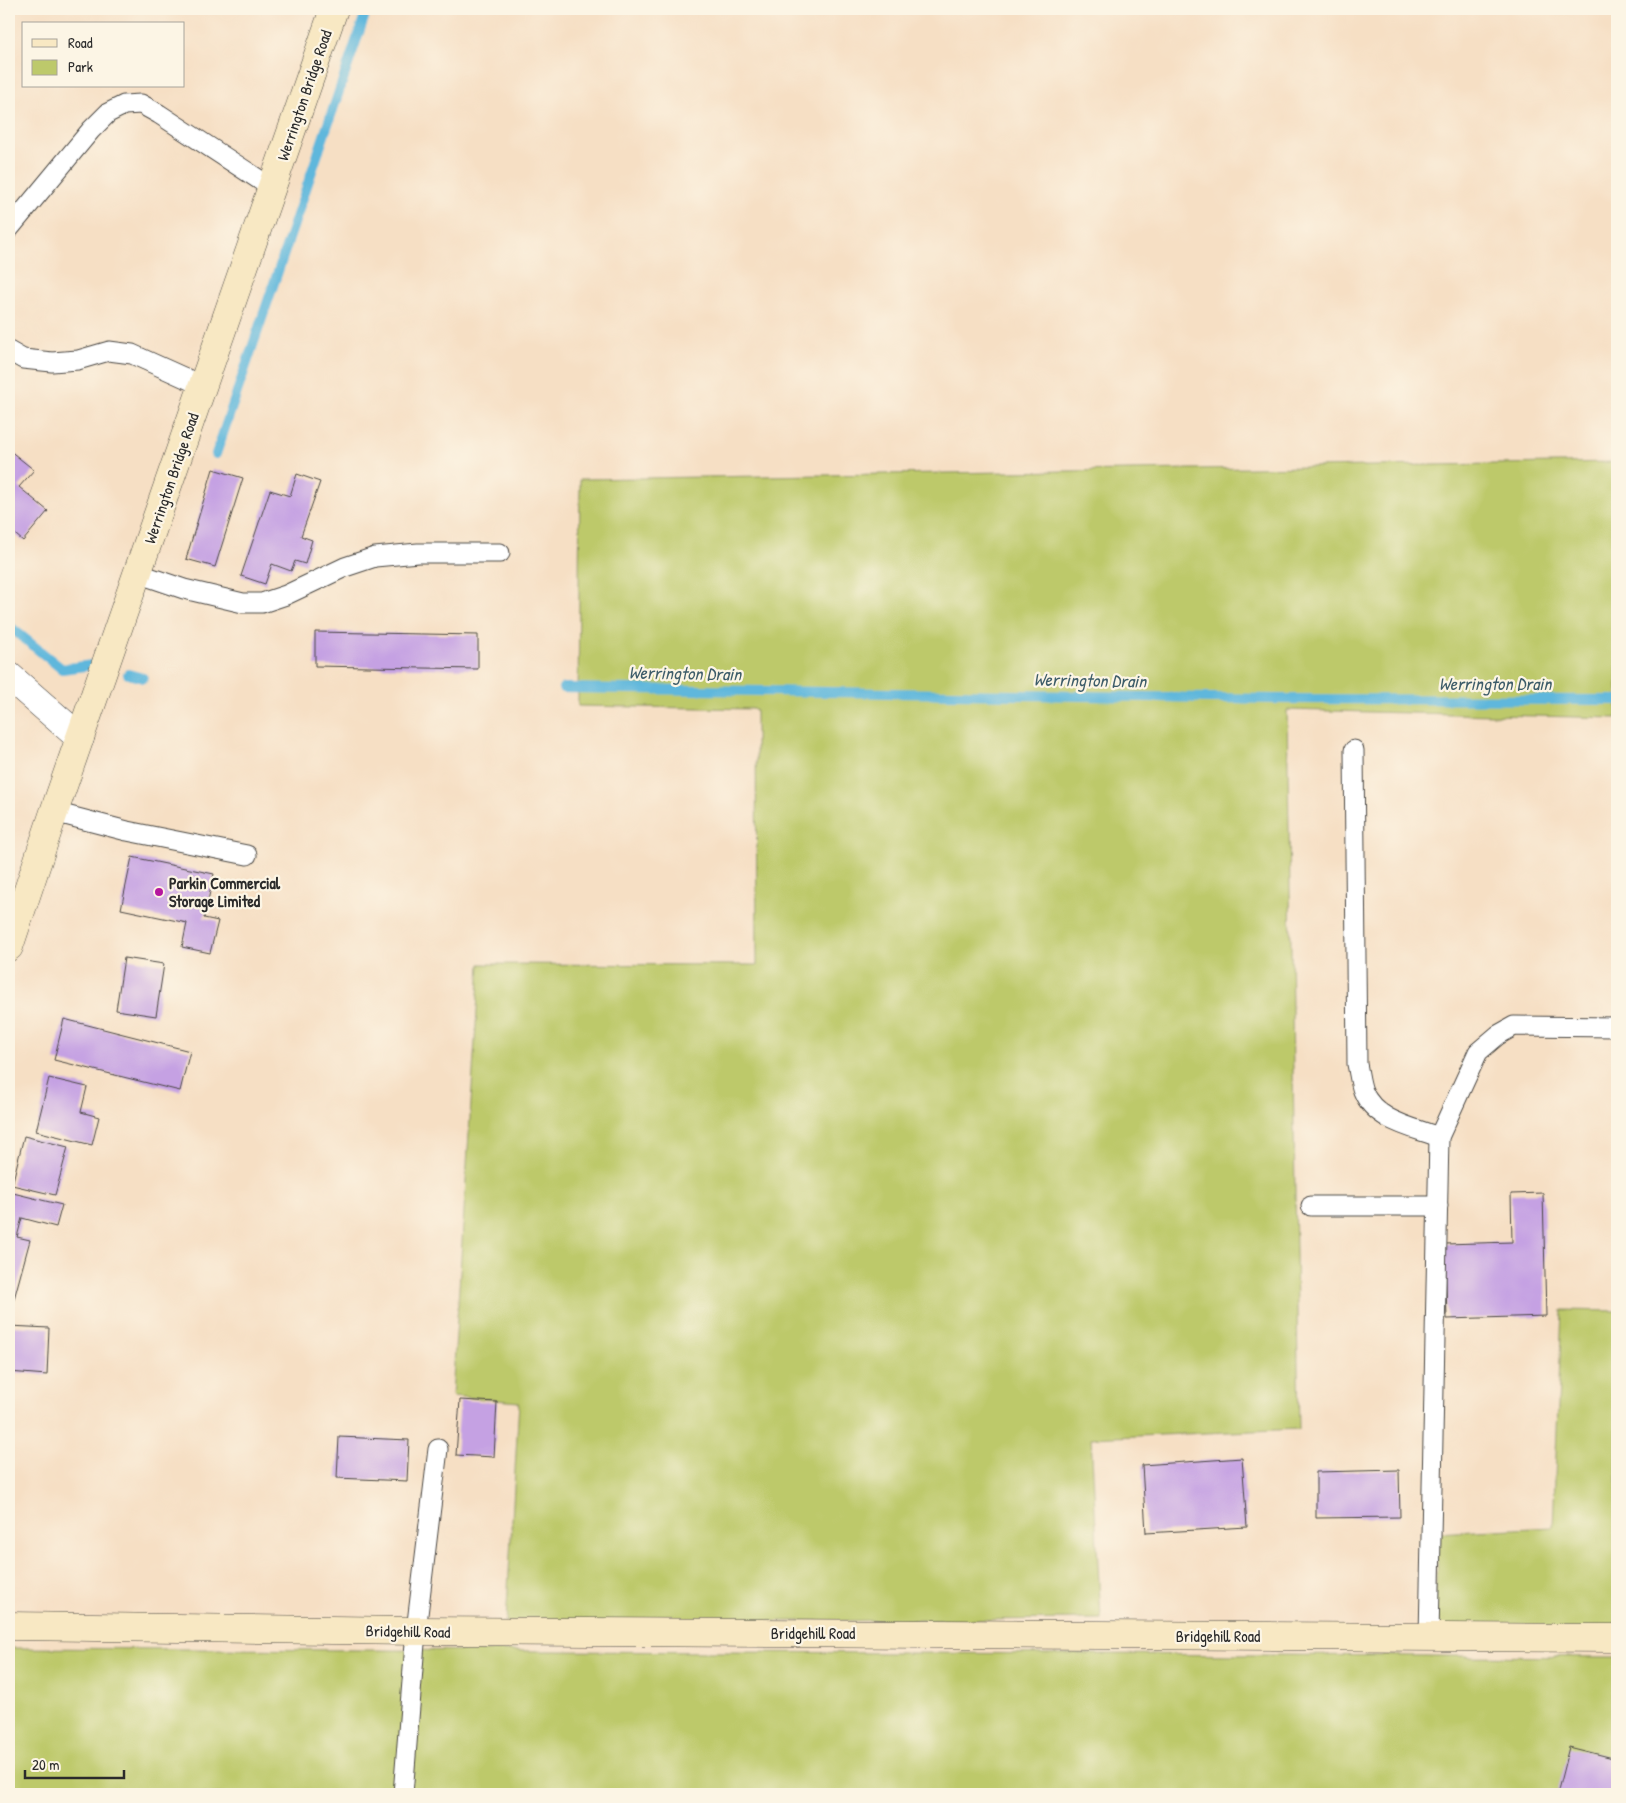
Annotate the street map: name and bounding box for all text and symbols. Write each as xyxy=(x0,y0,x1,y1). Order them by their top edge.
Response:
legend xyxy=(22,22,185,88)
street label: Werrington Bridge Road xyxy=(271,27,337,163)
text: Road xyxy=(68,32,93,53)
text: Park xyxy=(68,56,93,77)
street label: Werrington Bridge Road xyxy=(138,410,204,546)
water label: Werrington Drain xyxy=(628,660,743,687)
water label: Werrington Drain xyxy=(1033,667,1148,694)
water label: Werrington Drain xyxy=(1439,671,1553,696)
place label: Parkin Commercial Storage Limited xyxy=(169,872,281,913)
marker: Parkin Commercial Storage Limited xyxy=(153,886,165,898)
street label: Bridgehill Road xyxy=(365,1619,451,1643)
street label: Bridgehill Road xyxy=(771,1622,855,1644)
street label: Bridgehill Road xyxy=(1176,1625,1260,1647)
scale bar xyxy=(25,1748,124,1780)
text: 20 m xyxy=(32,1754,59,1775)

